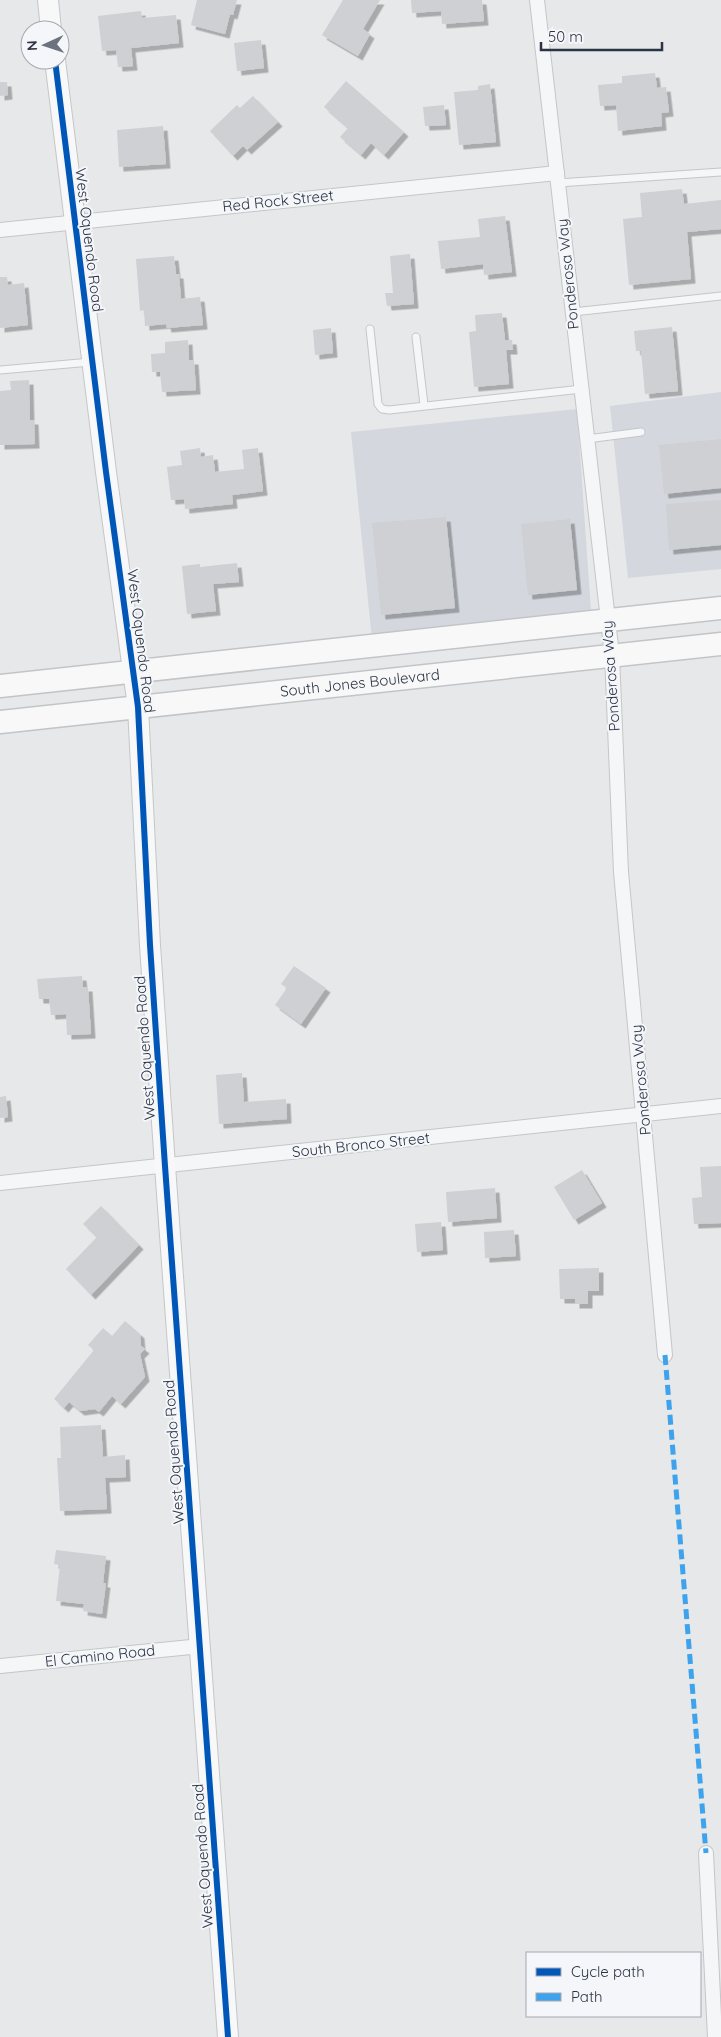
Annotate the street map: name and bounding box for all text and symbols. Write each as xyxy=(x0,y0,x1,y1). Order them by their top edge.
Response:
north arrow xyxy=(20,20,70,70)
scale bar xyxy=(541,20,662,52)
text: 50 m xyxy=(548,27,583,46)
text: N xyxy=(23,40,41,51)
street label: West Oquendo Road xyxy=(71,167,108,313)
street label: Red Rock Street xyxy=(221,185,334,216)
street label: Ponderosa Way xyxy=(552,218,583,330)
street label: West Oquendo Road xyxy=(123,568,160,714)
street label: Ponderosa Way xyxy=(597,620,624,732)
street label: South Jones Boulevard xyxy=(279,664,441,701)
street label: West Oquendo Road xyxy=(130,975,159,1121)
street label: Ponderosa Way xyxy=(626,1024,655,1136)
street label: South Bronco Street xyxy=(291,1128,431,1161)
street label: West Oquendo Road xyxy=(159,1379,188,1525)
street label: El Camino Road xyxy=(44,1640,156,1671)
street label: West Oquendo Road xyxy=(188,1783,217,1929)
legend xyxy=(526,1952,701,2017)
text: Cycle path xyxy=(571,1962,645,1981)
text: Path xyxy=(571,1987,603,2006)

